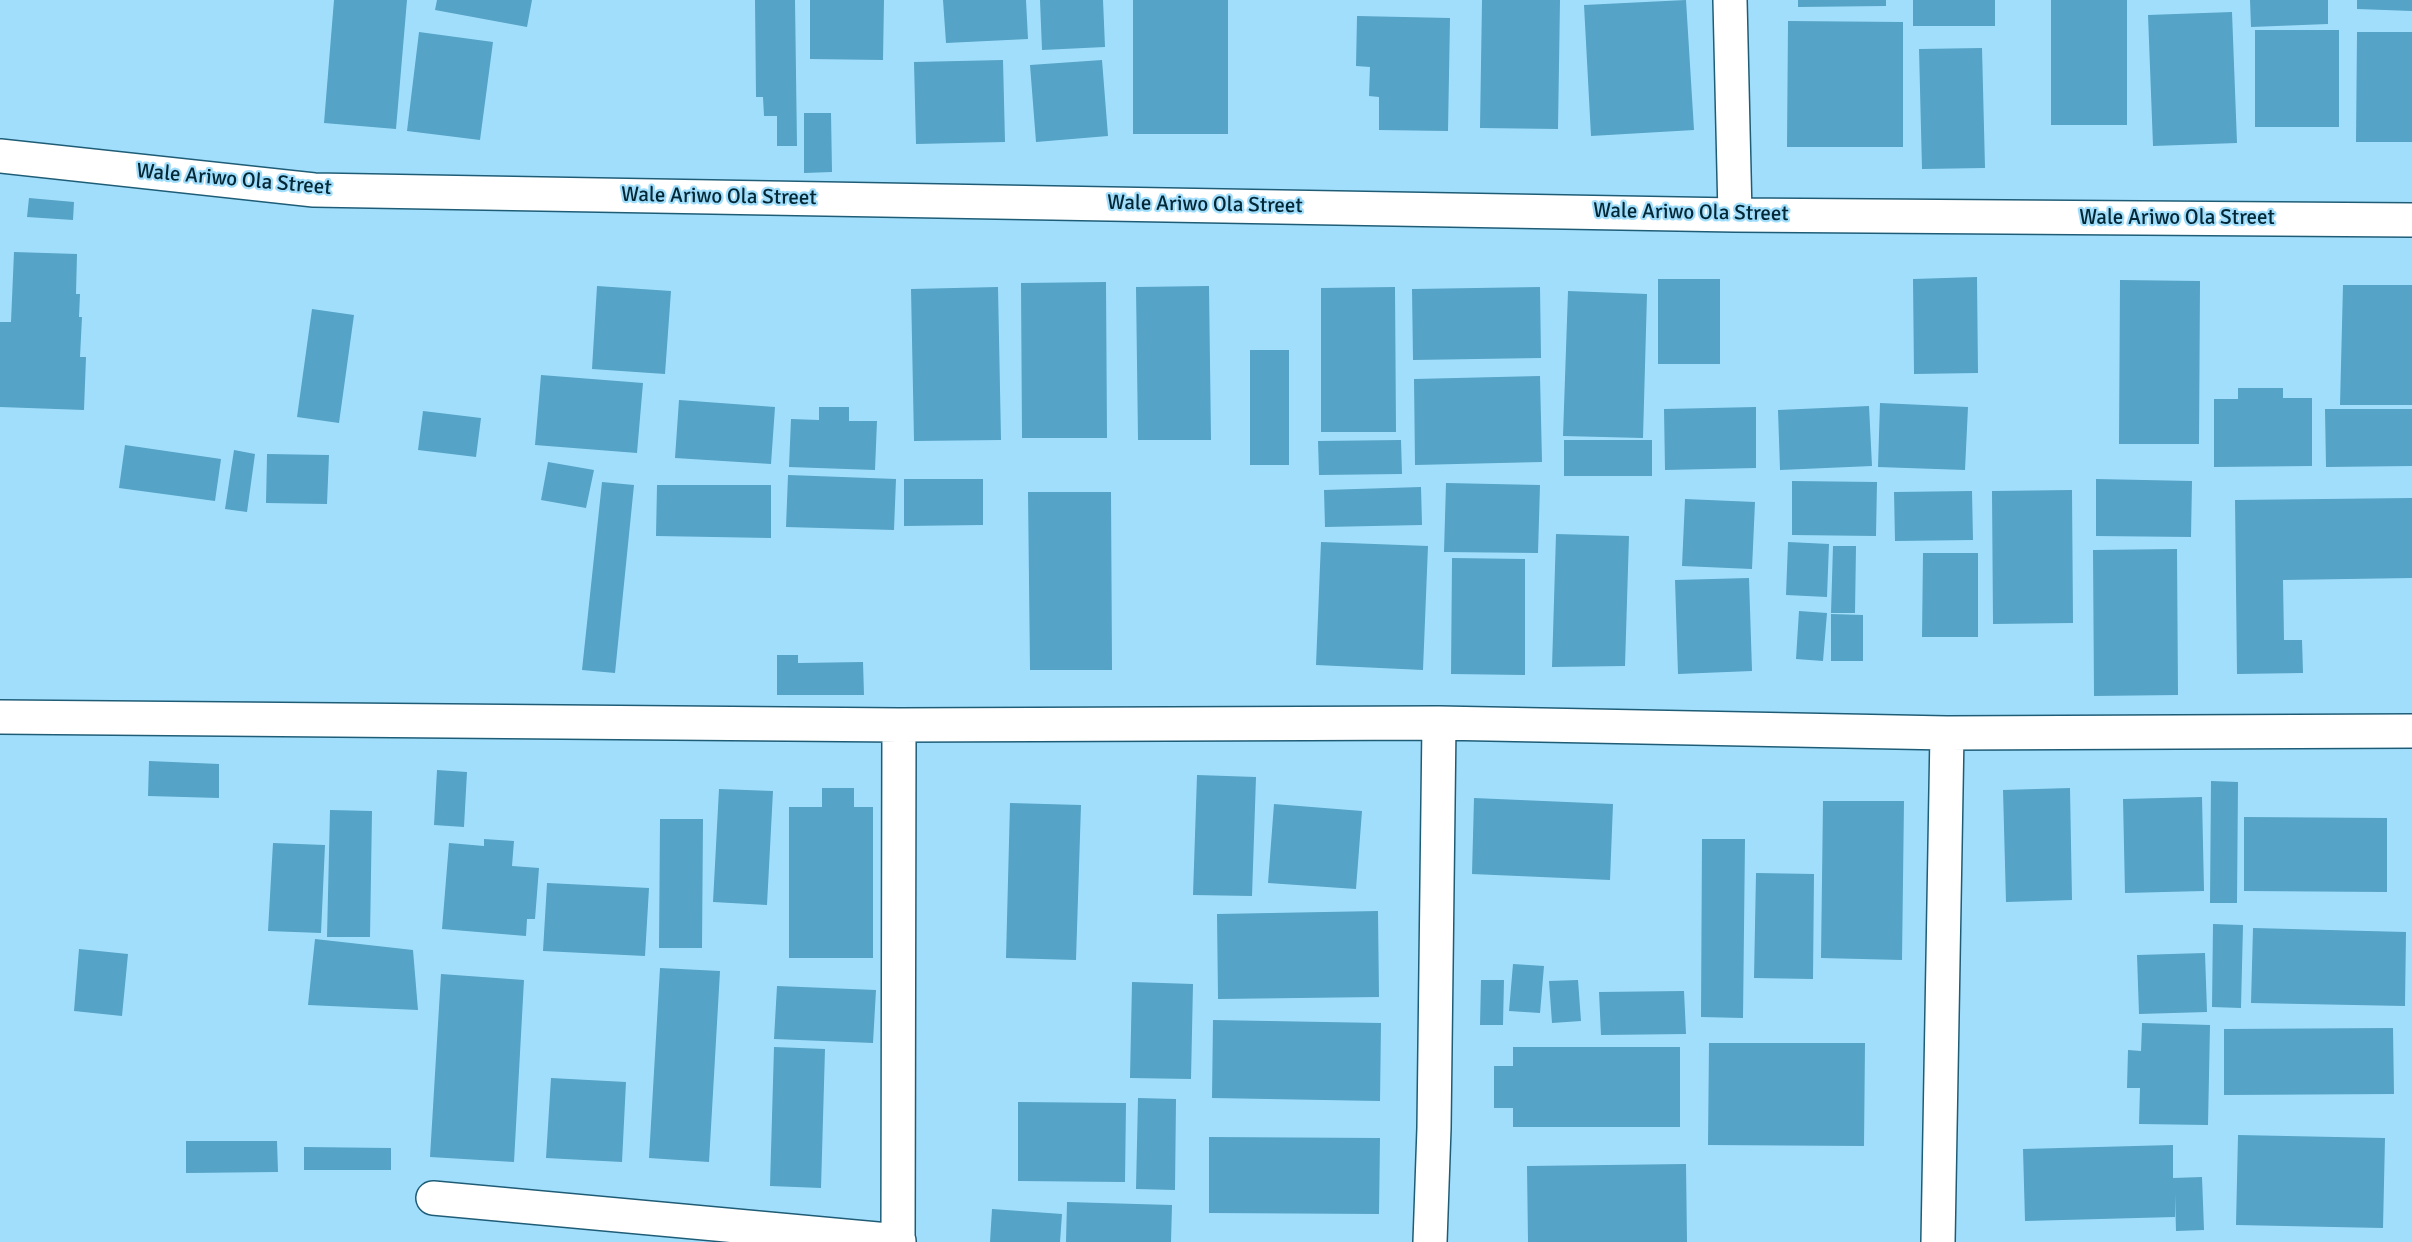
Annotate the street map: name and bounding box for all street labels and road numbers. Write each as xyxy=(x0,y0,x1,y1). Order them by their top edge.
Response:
street label: Wale Ariwo Ola Street xyxy=(135,159,333,201)
street label: Wale Ariwo Ola Street xyxy=(621,183,817,211)
street label: Wale Ariwo Ola Street xyxy=(1107,191,1303,219)
street label: Wale Ariwo Ola Street xyxy=(1593,199,1789,227)
street label: Wale Ariwo Ola Street xyxy=(2079,205,2275,231)

